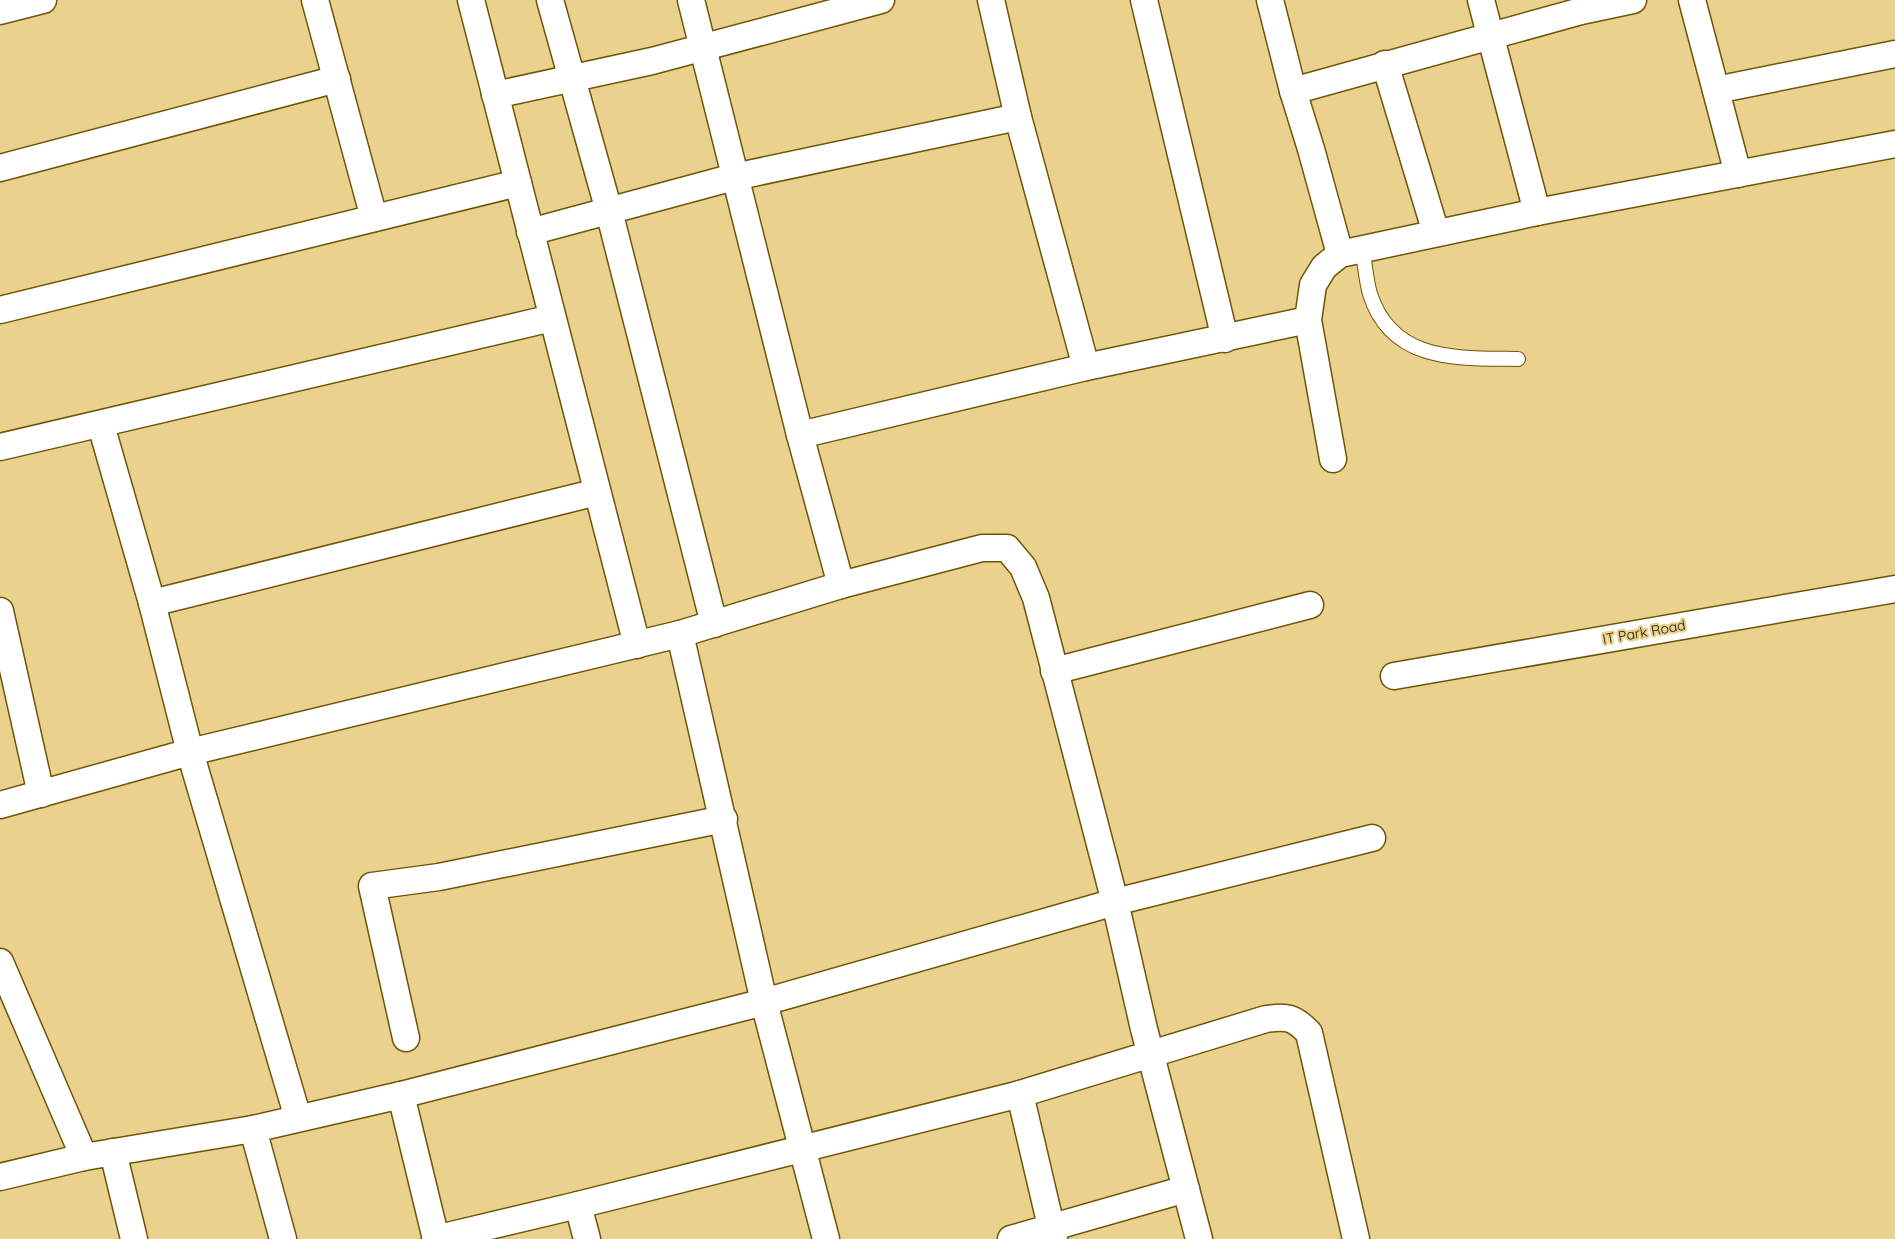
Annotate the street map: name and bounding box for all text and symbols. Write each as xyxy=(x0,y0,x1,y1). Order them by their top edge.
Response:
street label: IT Park Road xyxy=(1601,616,1687,648)

